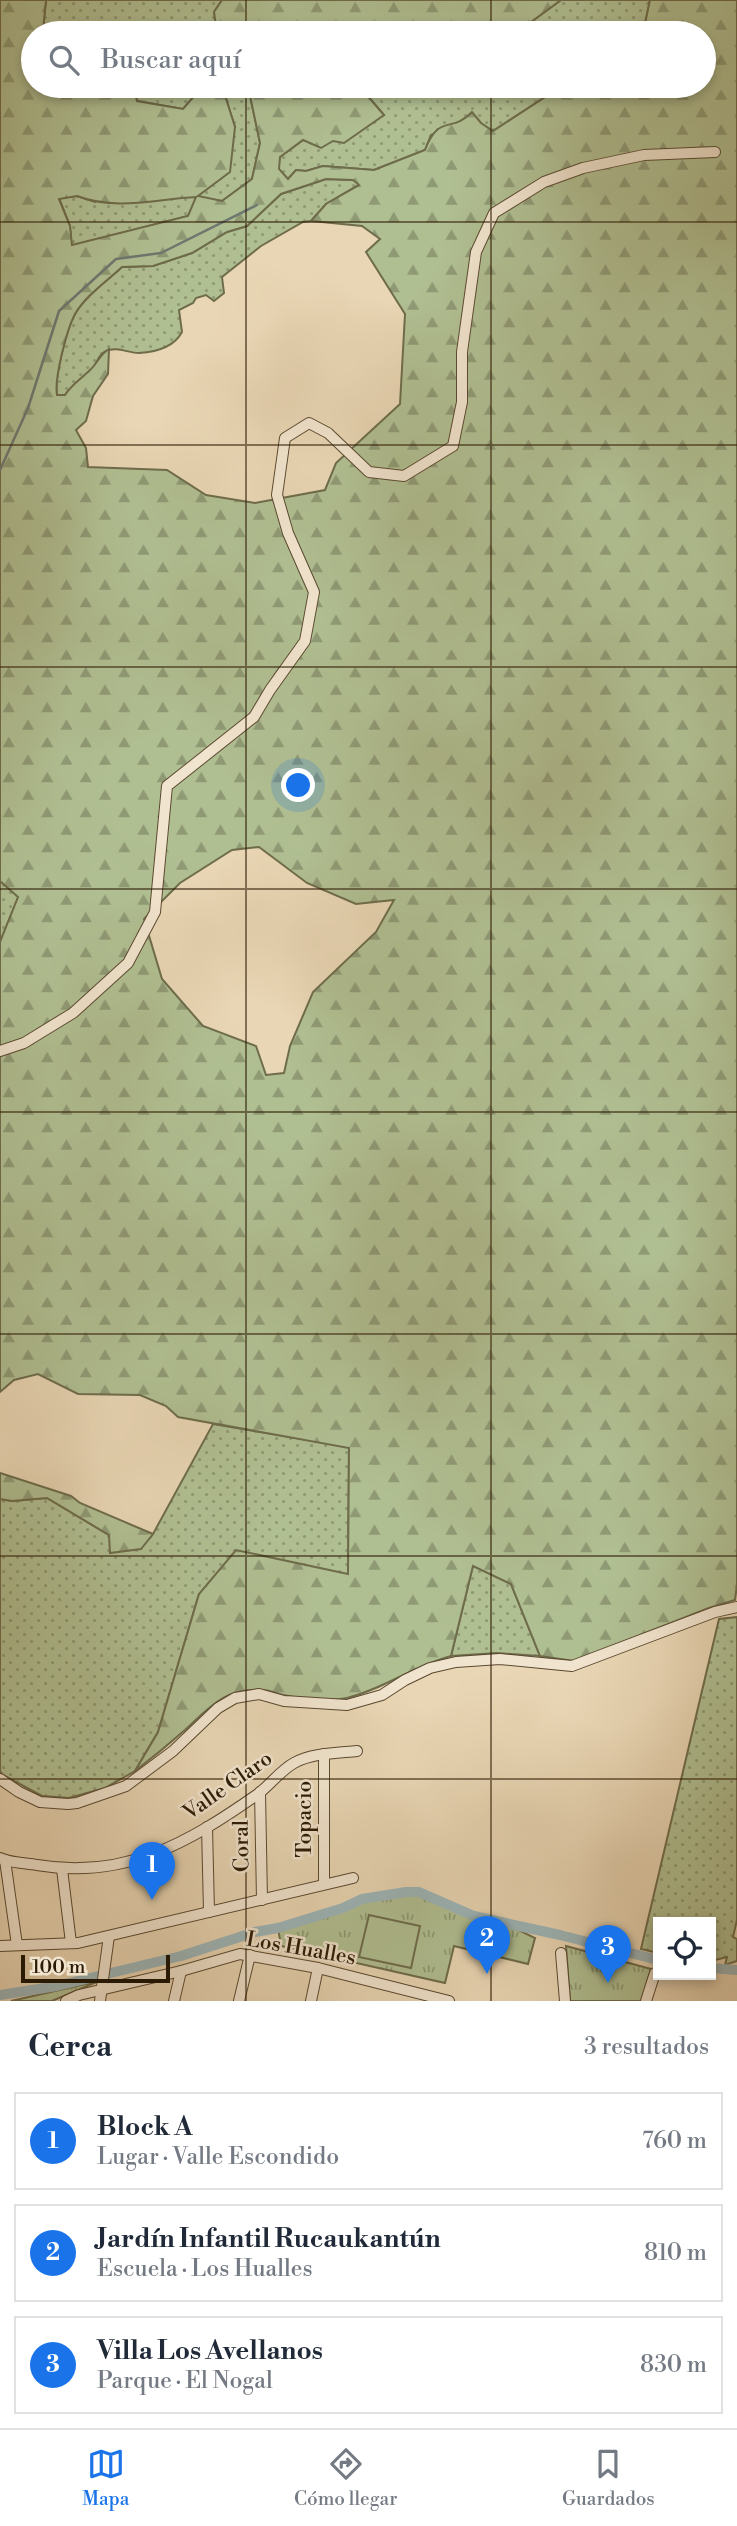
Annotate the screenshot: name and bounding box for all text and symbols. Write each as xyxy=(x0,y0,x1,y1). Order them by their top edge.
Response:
search box xyxy=(21,21,716,98)
icon: search xyxy=(45,41,83,79)
text: Buscar aquí xyxy=(101,44,241,76)
your location xyxy=(281,768,315,802)
street label: Valle Claro xyxy=(177,1746,278,1827)
street label: Topacio xyxy=(292,1781,318,1857)
street label: Coral xyxy=(229,1820,255,1872)
pin: 1 xyxy=(129,1842,175,1900)
pin: 2 xyxy=(464,1916,510,1974)
map controls xyxy=(653,1917,716,1980)
button: locate xyxy=(653,1917,716,1980)
pin: 3 xyxy=(585,1925,631,1983)
street label: Los Hualles xyxy=(244,1927,358,1971)
scale bar xyxy=(21,1952,170,1984)
text: 100 m xyxy=(32,1955,85,1979)
text: Cerca xyxy=(28,2028,112,2066)
text: 3 resultados xyxy=(584,2033,709,2061)
text: Block A xyxy=(97,2111,193,2143)
text: 1 xyxy=(47,2127,59,2155)
text: 760 m xyxy=(642,2127,707,2155)
text: Lugar · Valle Escondido xyxy=(97,2143,339,2171)
text: Jardín Infantil Rucaukantún xyxy=(97,2223,441,2255)
text: 2 xyxy=(46,2239,60,2267)
text: 810 m xyxy=(644,2239,707,2267)
text: Escuela · Los Hualles xyxy=(97,2255,313,2283)
text: Villa Los Avellanos xyxy=(97,2335,323,2367)
text: 3 xyxy=(46,2351,60,2379)
text: 830 m xyxy=(640,2351,707,2379)
text: Parque · El Nogal xyxy=(97,2367,273,2395)
tab: Mapa xyxy=(82,2445,129,2511)
tab: Cómo llegar xyxy=(294,2445,397,2511)
tab: Guardados xyxy=(562,2445,655,2511)

